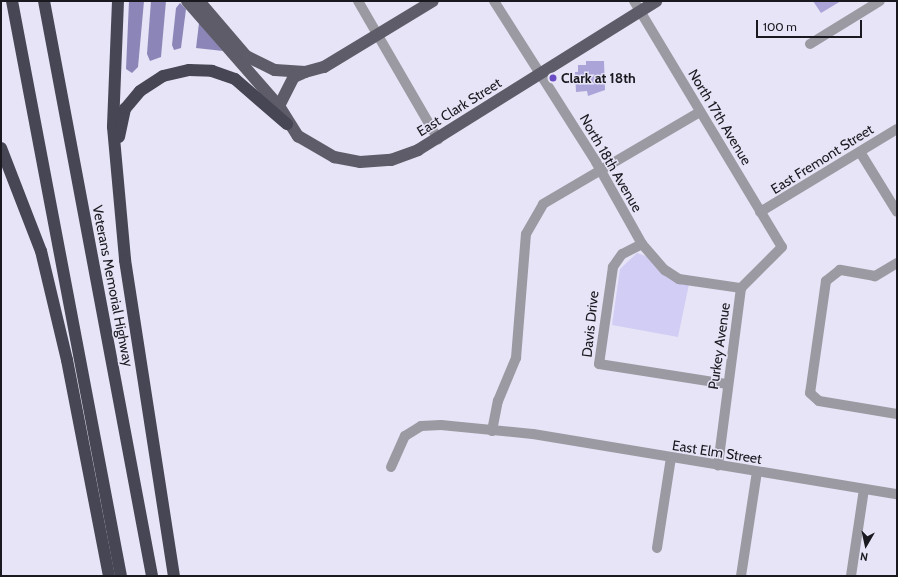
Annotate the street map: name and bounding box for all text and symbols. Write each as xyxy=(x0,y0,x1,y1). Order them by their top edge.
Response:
scale bar xyxy=(758,12,864,38)
text: 100 m xyxy=(763,19,797,34)
street label: North 17th Avenue xyxy=(685,66,755,168)
place label: Clark at 18th xyxy=(561,70,636,86)
marker: Clark at 18th xyxy=(548,73,558,83)
street label: East Clark Street xyxy=(414,74,504,140)
street label: North 18th Avenue xyxy=(576,111,646,215)
street label: East Fremont Street xyxy=(768,121,876,197)
street label: Veterans Memorial Highway xyxy=(89,204,137,368)
street label: Davis Drive xyxy=(578,290,602,358)
street label: Purkey Avenue xyxy=(705,302,733,390)
street label: East Elm Street xyxy=(671,437,763,467)
north arrow xyxy=(846,525,886,565)
text: N xyxy=(859,549,869,564)

